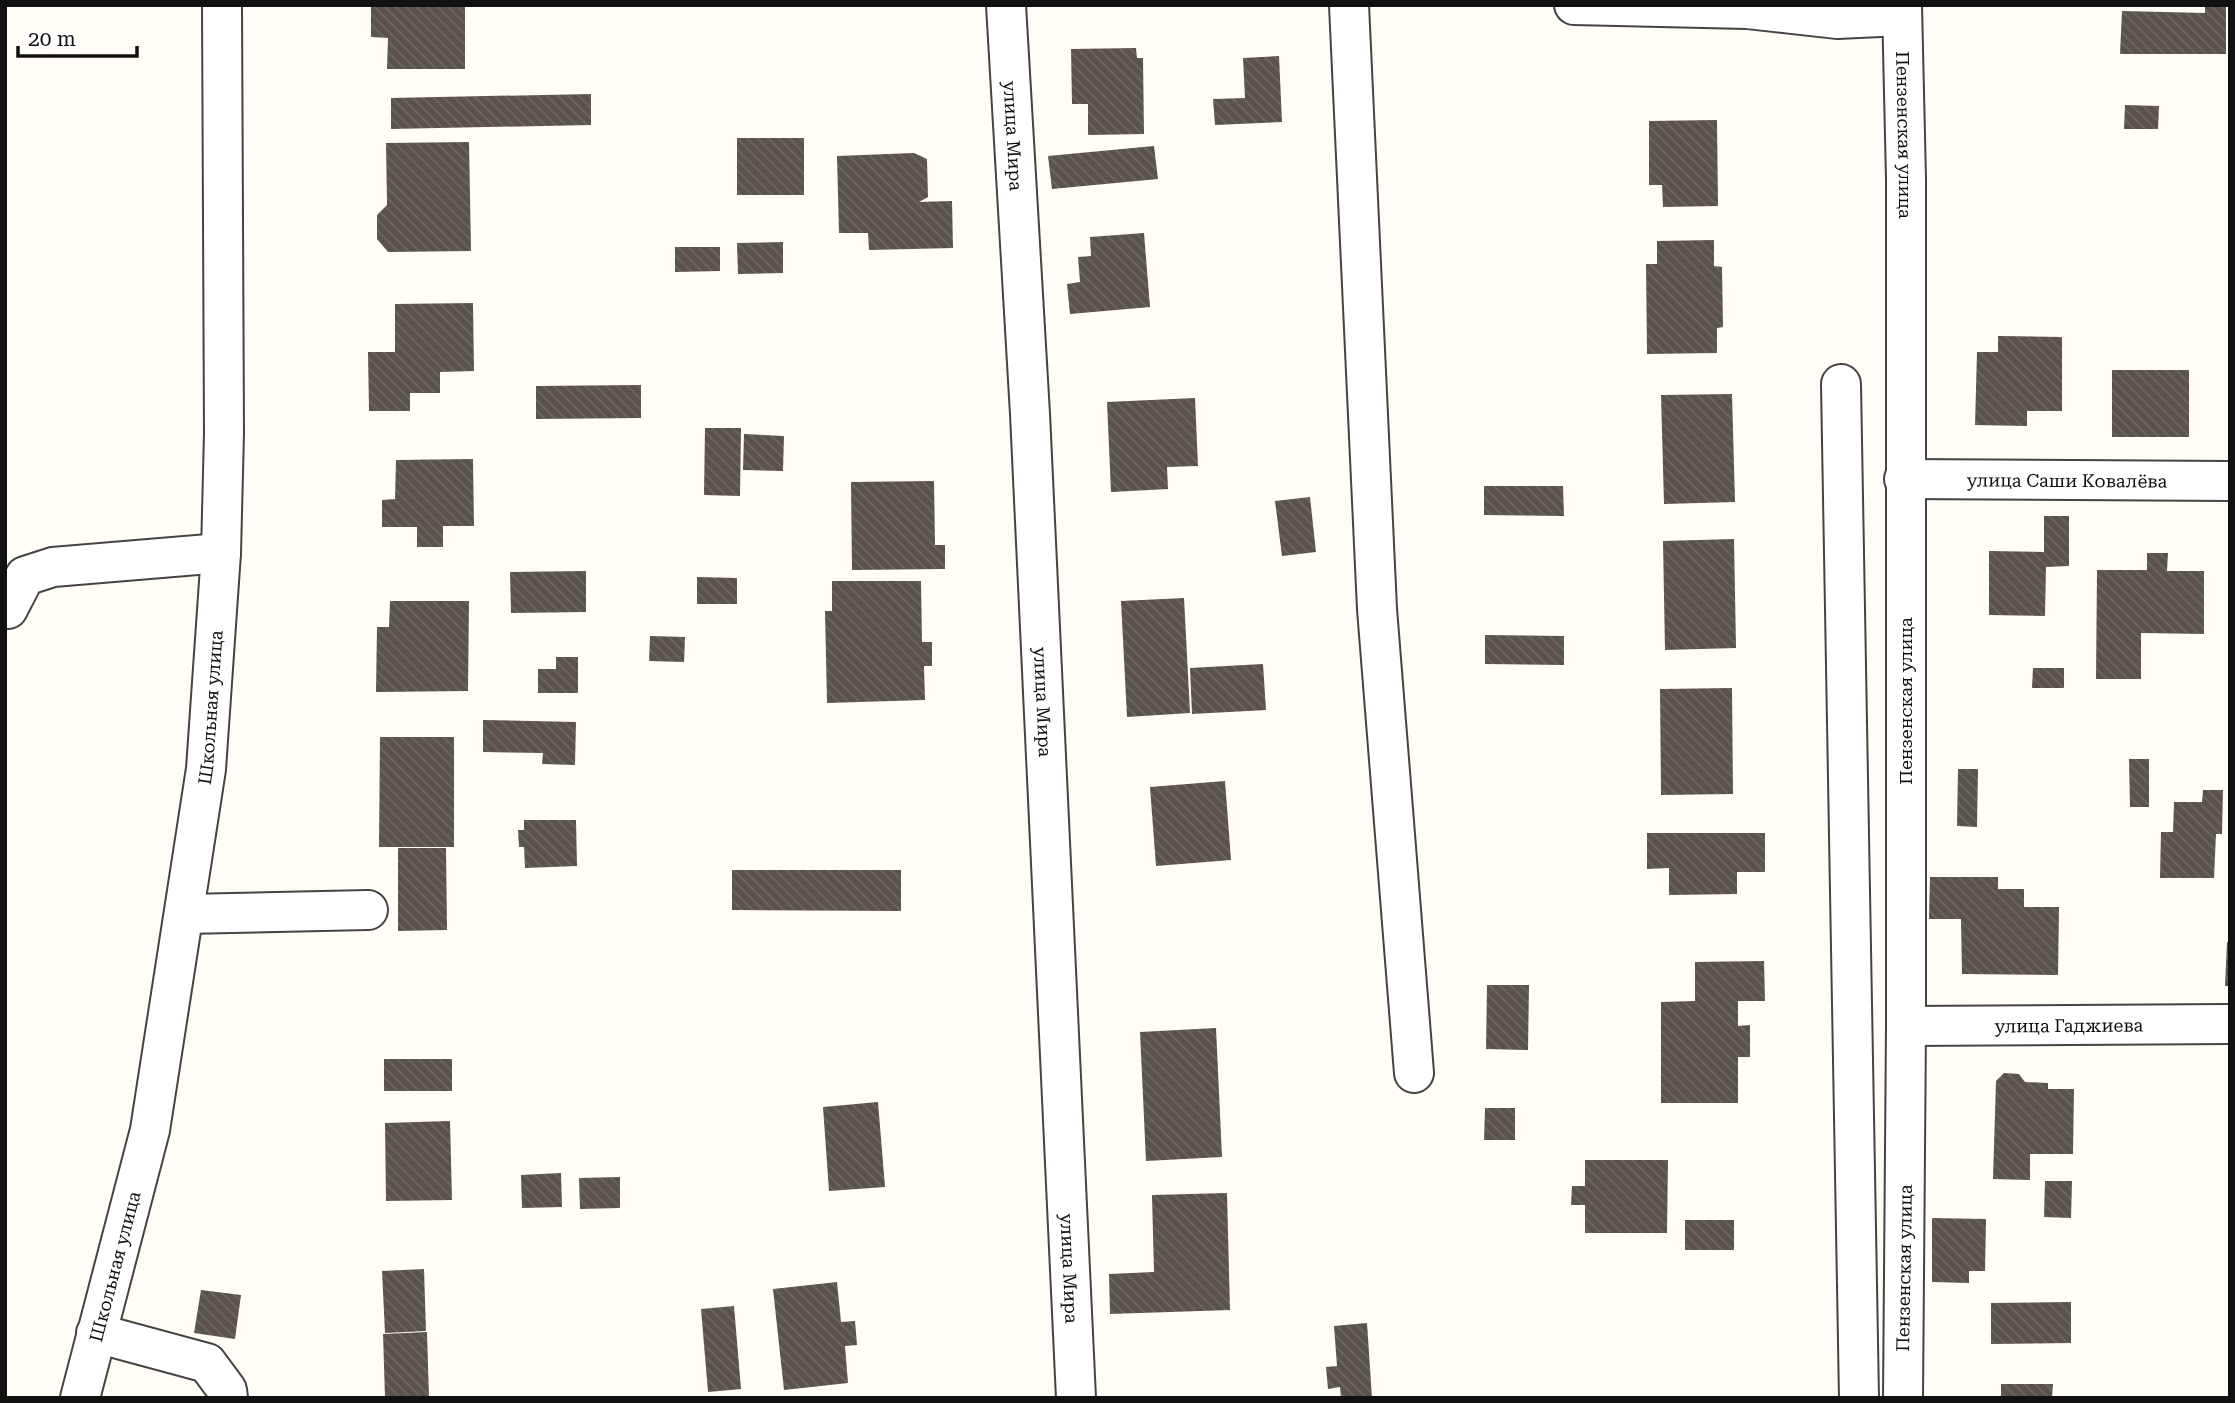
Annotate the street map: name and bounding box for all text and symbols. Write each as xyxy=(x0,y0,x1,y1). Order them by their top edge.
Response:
scale bar xyxy=(18,14,136,58)
text: 20 m xyxy=(28,27,76,51)
street label: Пензенская улица xyxy=(1893,51,1917,219)
street label: улица Мира xyxy=(1000,80,1027,192)
street label: улица Саши Ковалёва xyxy=(1967,469,2168,491)
street label: Пензенская улица xyxy=(1895,617,1916,785)
street label: Школьная улица xyxy=(193,629,226,786)
street label: улица Мира xyxy=(1030,647,1057,758)
street label: улица Гаджиева xyxy=(1995,1014,2144,1036)
street label: Пензенская улица xyxy=(1892,1184,1916,1352)
street label: Школьная улица xyxy=(85,1189,144,1344)
street label: улица Мира xyxy=(1057,1213,1083,1324)

